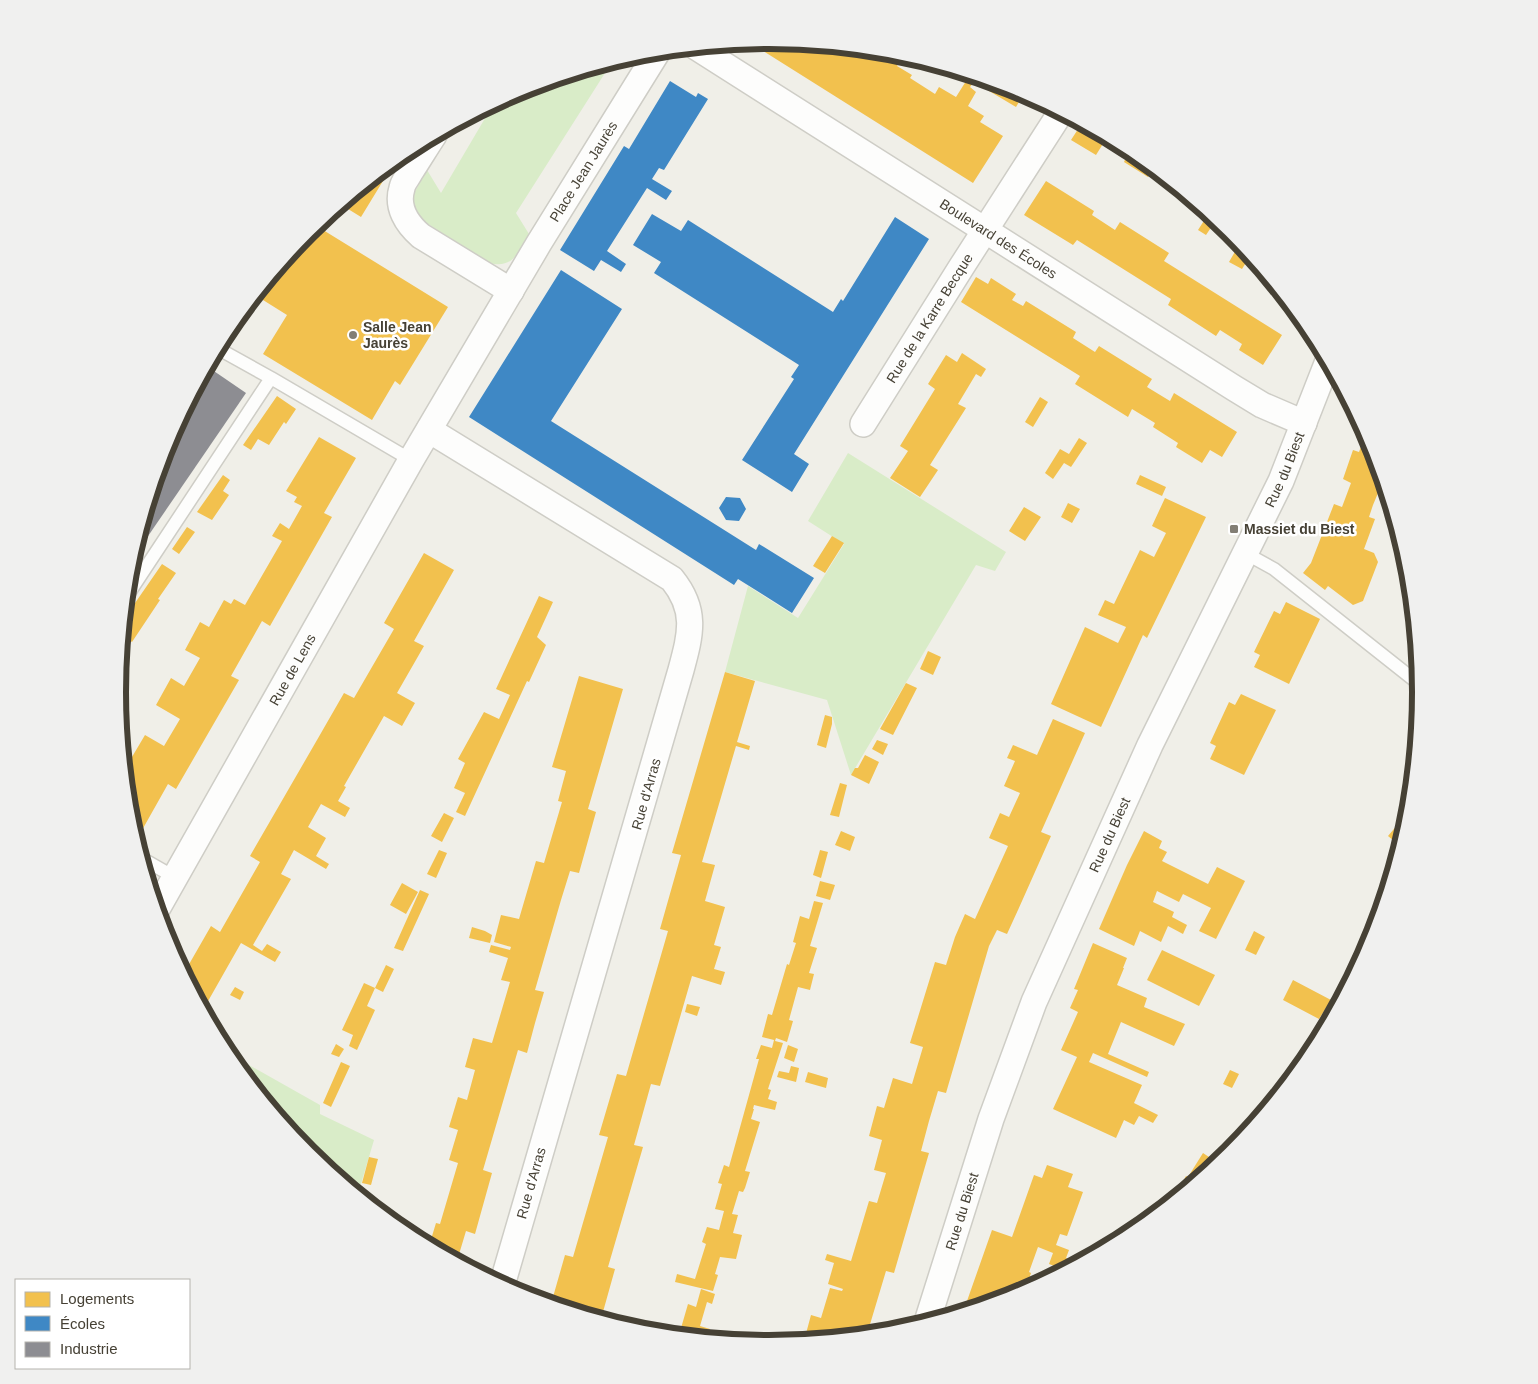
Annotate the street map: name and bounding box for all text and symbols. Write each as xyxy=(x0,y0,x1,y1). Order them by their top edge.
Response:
street label: Place Jean Jaurès xyxy=(546,118,621,225)
street label: Boulevard des Écoles xyxy=(937,196,1060,282)
street label: Rue de la Karre Becque xyxy=(883,250,976,386)
place label: Salle Jean Jaurès xyxy=(363,319,432,351)
marker: Salle Jean Jaurès xyxy=(347,329,359,341)
street label: Rue du Biest xyxy=(1261,430,1307,510)
place label: Massiet du Biest xyxy=(1244,521,1355,537)
marker: Massiet du Biest xyxy=(1228,523,1240,535)
street label: Rue de Lens xyxy=(266,631,319,708)
street label: Rue d'Arras xyxy=(628,756,664,832)
street label: Rue du Biest xyxy=(1086,795,1133,875)
street label: Rue d'Arras xyxy=(513,1145,549,1221)
street label: Rue du Biest xyxy=(942,1171,982,1252)
legend xyxy=(15,1279,190,1369)
text: Logements xyxy=(60,1290,134,1307)
text: Écoles xyxy=(60,1315,105,1332)
text: Industrie xyxy=(60,1340,118,1357)

